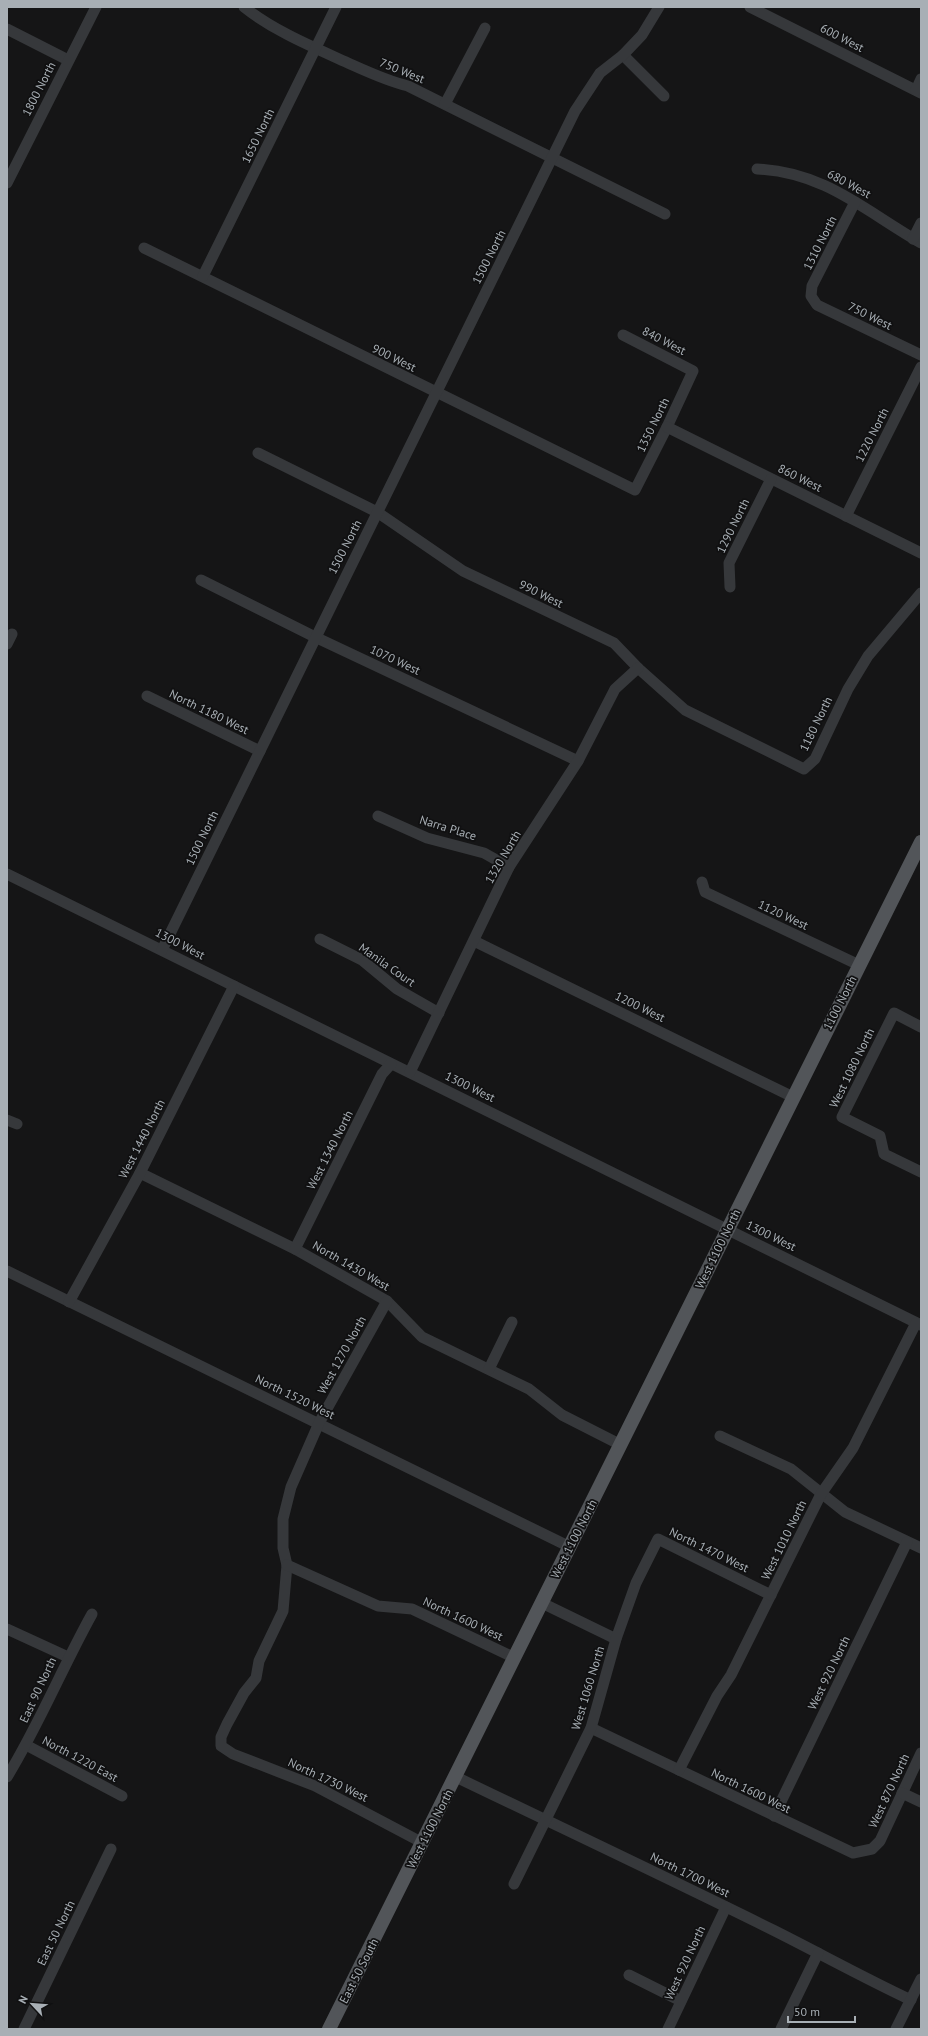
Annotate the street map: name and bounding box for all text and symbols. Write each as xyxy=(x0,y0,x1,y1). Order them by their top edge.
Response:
street label: 600 West xyxy=(818,20,867,55)
street label: 750 West xyxy=(377,55,427,86)
street label: 1800 North xyxy=(18,59,59,118)
street label: 1650 North xyxy=(238,106,277,166)
street label: 680 West xyxy=(825,166,874,201)
street label: 1310 North xyxy=(799,213,840,272)
street label: 1500 North xyxy=(468,227,509,286)
street label: 750 West xyxy=(846,298,895,333)
street label: 840 West xyxy=(640,323,689,358)
street label: 900 West xyxy=(370,340,419,375)
street label: 1350 North xyxy=(633,395,672,455)
street label: 1220 North xyxy=(851,405,892,464)
street label: 860 West xyxy=(776,460,825,495)
street label: 1290 North xyxy=(713,496,752,556)
street label: 1500 North xyxy=(324,517,365,576)
street label: 990 West xyxy=(517,576,566,611)
street label: 1070 West xyxy=(368,641,423,678)
street label: North 1180 West xyxy=(167,686,251,737)
street label: 1180 North xyxy=(796,694,835,754)
street label: 1500 North xyxy=(182,808,221,868)
street label: Narra Place xyxy=(418,812,478,843)
street label: 1320 North xyxy=(481,827,524,886)
street label: 1120 West xyxy=(756,896,811,933)
street label: 1300 West xyxy=(153,925,208,962)
street label: Manila Court xyxy=(356,940,419,990)
street label: 1100 North xyxy=(819,973,860,1032)
street label: 1200 West xyxy=(613,988,668,1025)
street label: West 1080 North xyxy=(826,1025,877,1110)
street label: 1300 West xyxy=(443,1068,498,1105)
street label: West 1440 North xyxy=(115,1097,168,1181)
street label: West 1340 North xyxy=(303,1108,356,1192)
street label: West 1100 North xyxy=(692,1206,743,1291)
street label: 1300 West xyxy=(744,1217,799,1254)
street label: North 1430 West xyxy=(310,1237,392,1294)
street label: West 1270 North xyxy=(314,1313,369,1396)
street label: North 1520 West xyxy=(253,1371,337,1422)
street label: West 1100 North xyxy=(547,1497,600,1581)
street label: West 1010 North xyxy=(758,1497,809,1582)
street label: North 1470 West xyxy=(667,1524,751,1575)
street label: North 1600 West xyxy=(421,1593,506,1644)
street label: West 920 North xyxy=(804,1633,853,1712)
street label: West 1060 North xyxy=(568,1644,607,1732)
street label: East 90 North xyxy=(16,1655,59,1725)
street label: North 1220 East xyxy=(40,1732,121,1785)
street label: West 870 North xyxy=(865,1751,912,1830)
street label: North 1730 West xyxy=(286,1754,371,1805)
street label: North 1600 West xyxy=(709,1765,793,1816)
street label: West 1100 North xyxy=(403,1787,456,1871)
street label: North 1700 West xyxy=(648,1849,732,1900)
street label: East 50 North xyxy=(33,1898,78,1968)
street label: West 920 North xyxy=(661,1923,708,2002)
street label: East 50 South xyxy=(336,1936,381,2006)
north arrow xyxy=(12,1984,52,2024)
text: N xyxy=(15,1993,31,2006)
scale bar xyxy=(788,1998,855,2024)
text: 50 m xyxy=(794,2004,820,2019)

